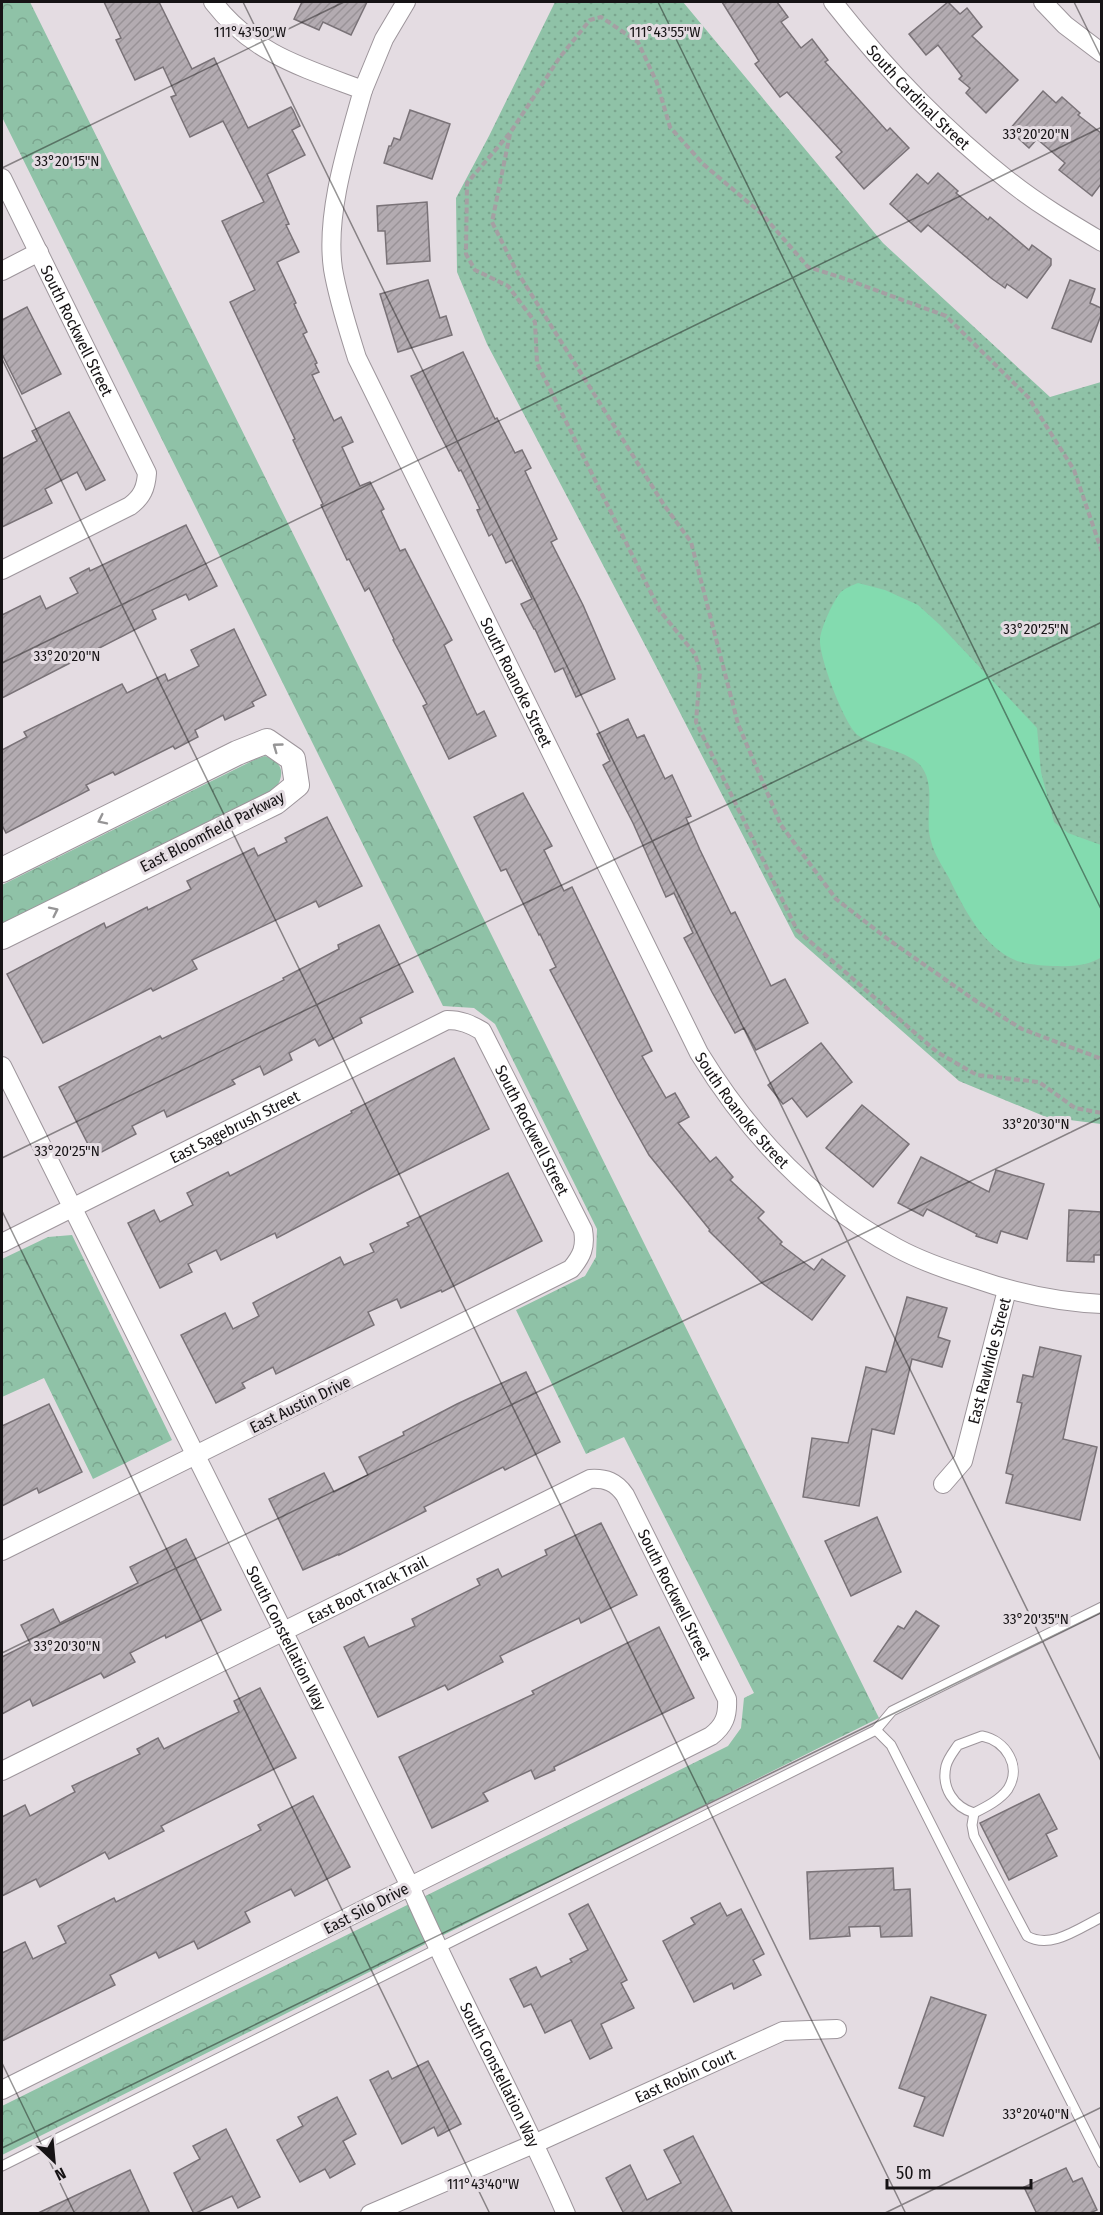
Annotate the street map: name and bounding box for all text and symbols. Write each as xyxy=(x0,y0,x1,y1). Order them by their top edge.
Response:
text: 111°43'50"W xyxy=(214,23,286,41)
text: 111°43'55"W xyxy=(629,23,701,41)
street label: South Cardinal Street xyxy=(863,41,974,154)
text: 33°20'20"N xyxy=(1003,125,1069,143)
text: 33°20'15"N xyxy=(35,152,99,170)
street label: South Rockwell Street xyxy=(36,262,117,400)
street label: South Roanoke Street xyxy=(476,614,556,751)
text: 33°20'25"N xyxy=(1003,620,1069,638)
text: 33°20'20"N xyxy=(34,647,100,665)
one-way arrow xyxy=(272,743,283,754)
street label: East Bloomfield Parkway xyxy=(137,786,288,876)
one-way arrow xyxy=(98,813,109,825)
one-way arrow xyxy=(48,907,58,918)
street label: South Roanoke Street xyxy=(691,1049,793,1173)
street label: South Rockwell Street xyxy=(491,1062,573,1199)
street label: East Sagebrush Street xyxy=(167,1086,303,1167)
text: 33°20'30"N xyxy=(1002,1115,1070,1133)
text: 33°20'25"N xyxy=(34,1142,100,1160)
street label: East Rawhide Street xyxy=(964,1295,1015,1426)
street label: East Austin Drive xyxy=(247,1372,354,1437)
street label: South Rockwell Street xyxy=(634,1526,715,1663)
street label: East Boot Track Trail xyxy=(304,1552,431,1628)
street label: South Constellation Way xyxy=(242,1563,331,1714)
text: 33°20'35"N xyxy=(1003,1610,1069,1628)
text: 33°20'30"N xyxy=(33,1637,101,1655)
street label: East Silo Drive xyxy=(320,1879,412,1938)
street label: South Constellation Way xyxy=(456,1999,544,2151)
street label: East Robin Court xyxy=(632,2045,739,2107)
text: 33°20'40"N xyxy=(1003,2105,1069,2123)
north arrow xyxy=(24,2131,84,2191)
scale bar xyxy=(887,2152,1031,2190)
text: 50 m xyxy=(896,2162,932,2184)
text: N xyxy=(52,2163,69,2185)
text: 111°43'40"W xyxy=(447,2175,519,2193)

